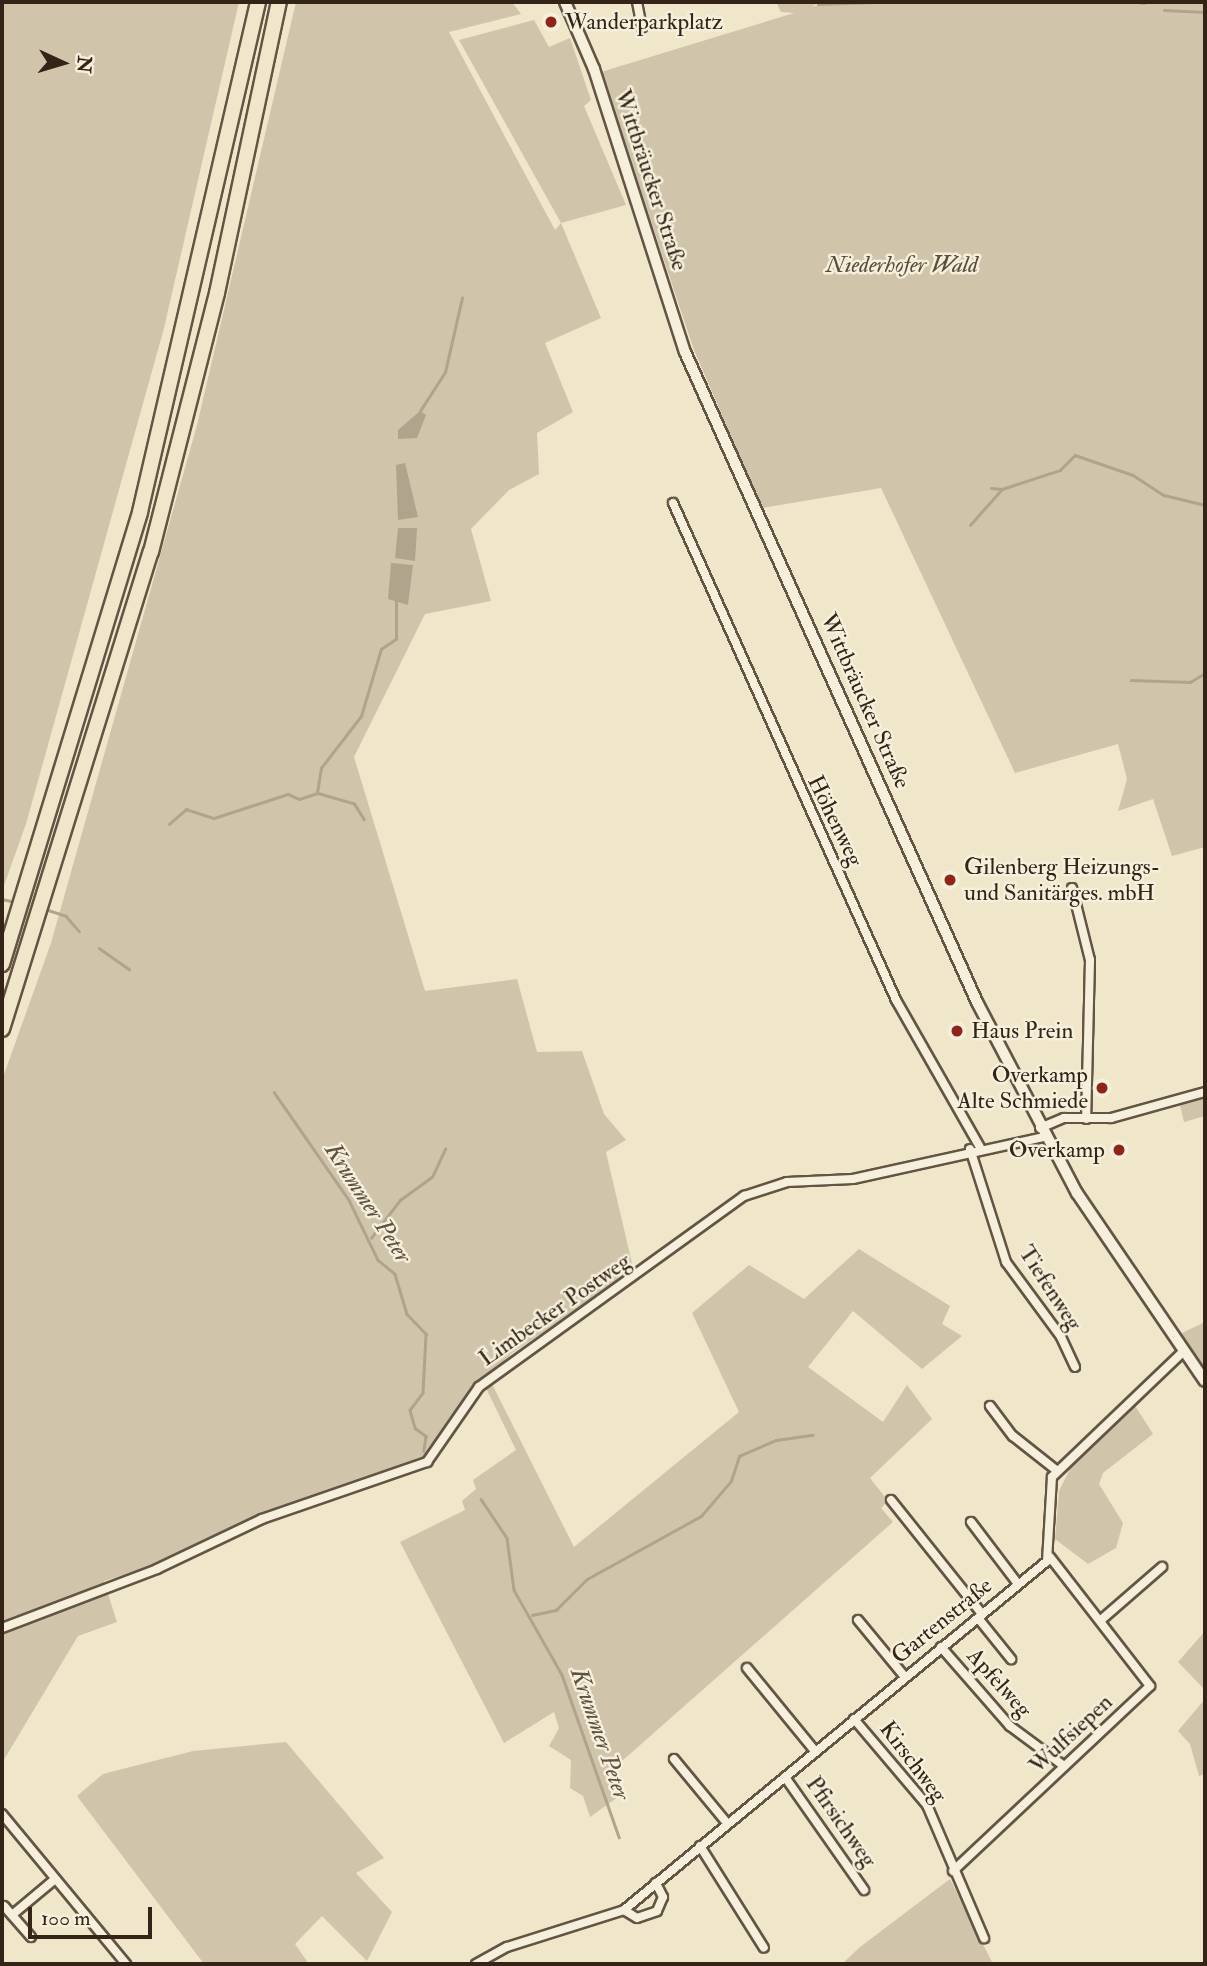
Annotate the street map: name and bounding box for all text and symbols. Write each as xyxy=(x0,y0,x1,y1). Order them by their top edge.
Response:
place label: Wanderparkplatz xyxy=(565,8,723,36)
marker: Wanderparkplatz xyxy=(543,14,559,30)
north arrow xyxy=(28,28,98,98)
text: N xyxy=(71,55,97,74)
street label: Wittbräucker Straße xyxy=(609,86,693,274)
park label: Niederhofer Wald xyxy=(826,251,978,279)
street label: Wittbräucker Straße xyxy=(814,609,916,793)
street label: Höhenweg xyxy=(801,771,869,871)
place label: Gilenberg Heizungs- und Sanitärges. mbH xyxy=(964,853,1160,907)
marker: Gilenberg Heizungs- und Sanitärges. mbH xyxy=(942,872,958,888)
place label: Haus Prein xyxy=(971,1017,1073,1045)
marker: Haus Prein xyxy=(949,1023,965,1039)
place label: Overkamp Alte Schmiede xyxy=(957,1061,1088,1115)
marker: Overkamp Alte Schmiede xyxy=(1094,1080,1110,1096)
place label: Overkamp xyxy=(1009,1136,1105,1164)
water label: Krummer Peter xyxy=(318,1137,418,1269)
marker: Overkamp xyxy=(1111,1142,1127,1158)
street label: Tiefenweg xyxy=(1012,1240,1088,1336)
street label: Limbecker Postweg xyxy=(474,1247,636,1373)
street label: Gartenstraße xyxy=(886,1572,998,1670)
street label: Apfelweg xyxy=(961,1643,1037,1723)
water label: Krummer Peter xyxy=(564,1664,636,1804)
street label: Wulfsiepen xyxy=(1024,1689,1118,1779)
street label: Kirschweg xyxy=(873,1716,953,1808)
street label: Pfirsichweg xyxy=(800,1771,882,1873)
scale bar xyxy=(32,1892,156,1936)
text: 100 m xyxy=(41,1905,91,1932)

